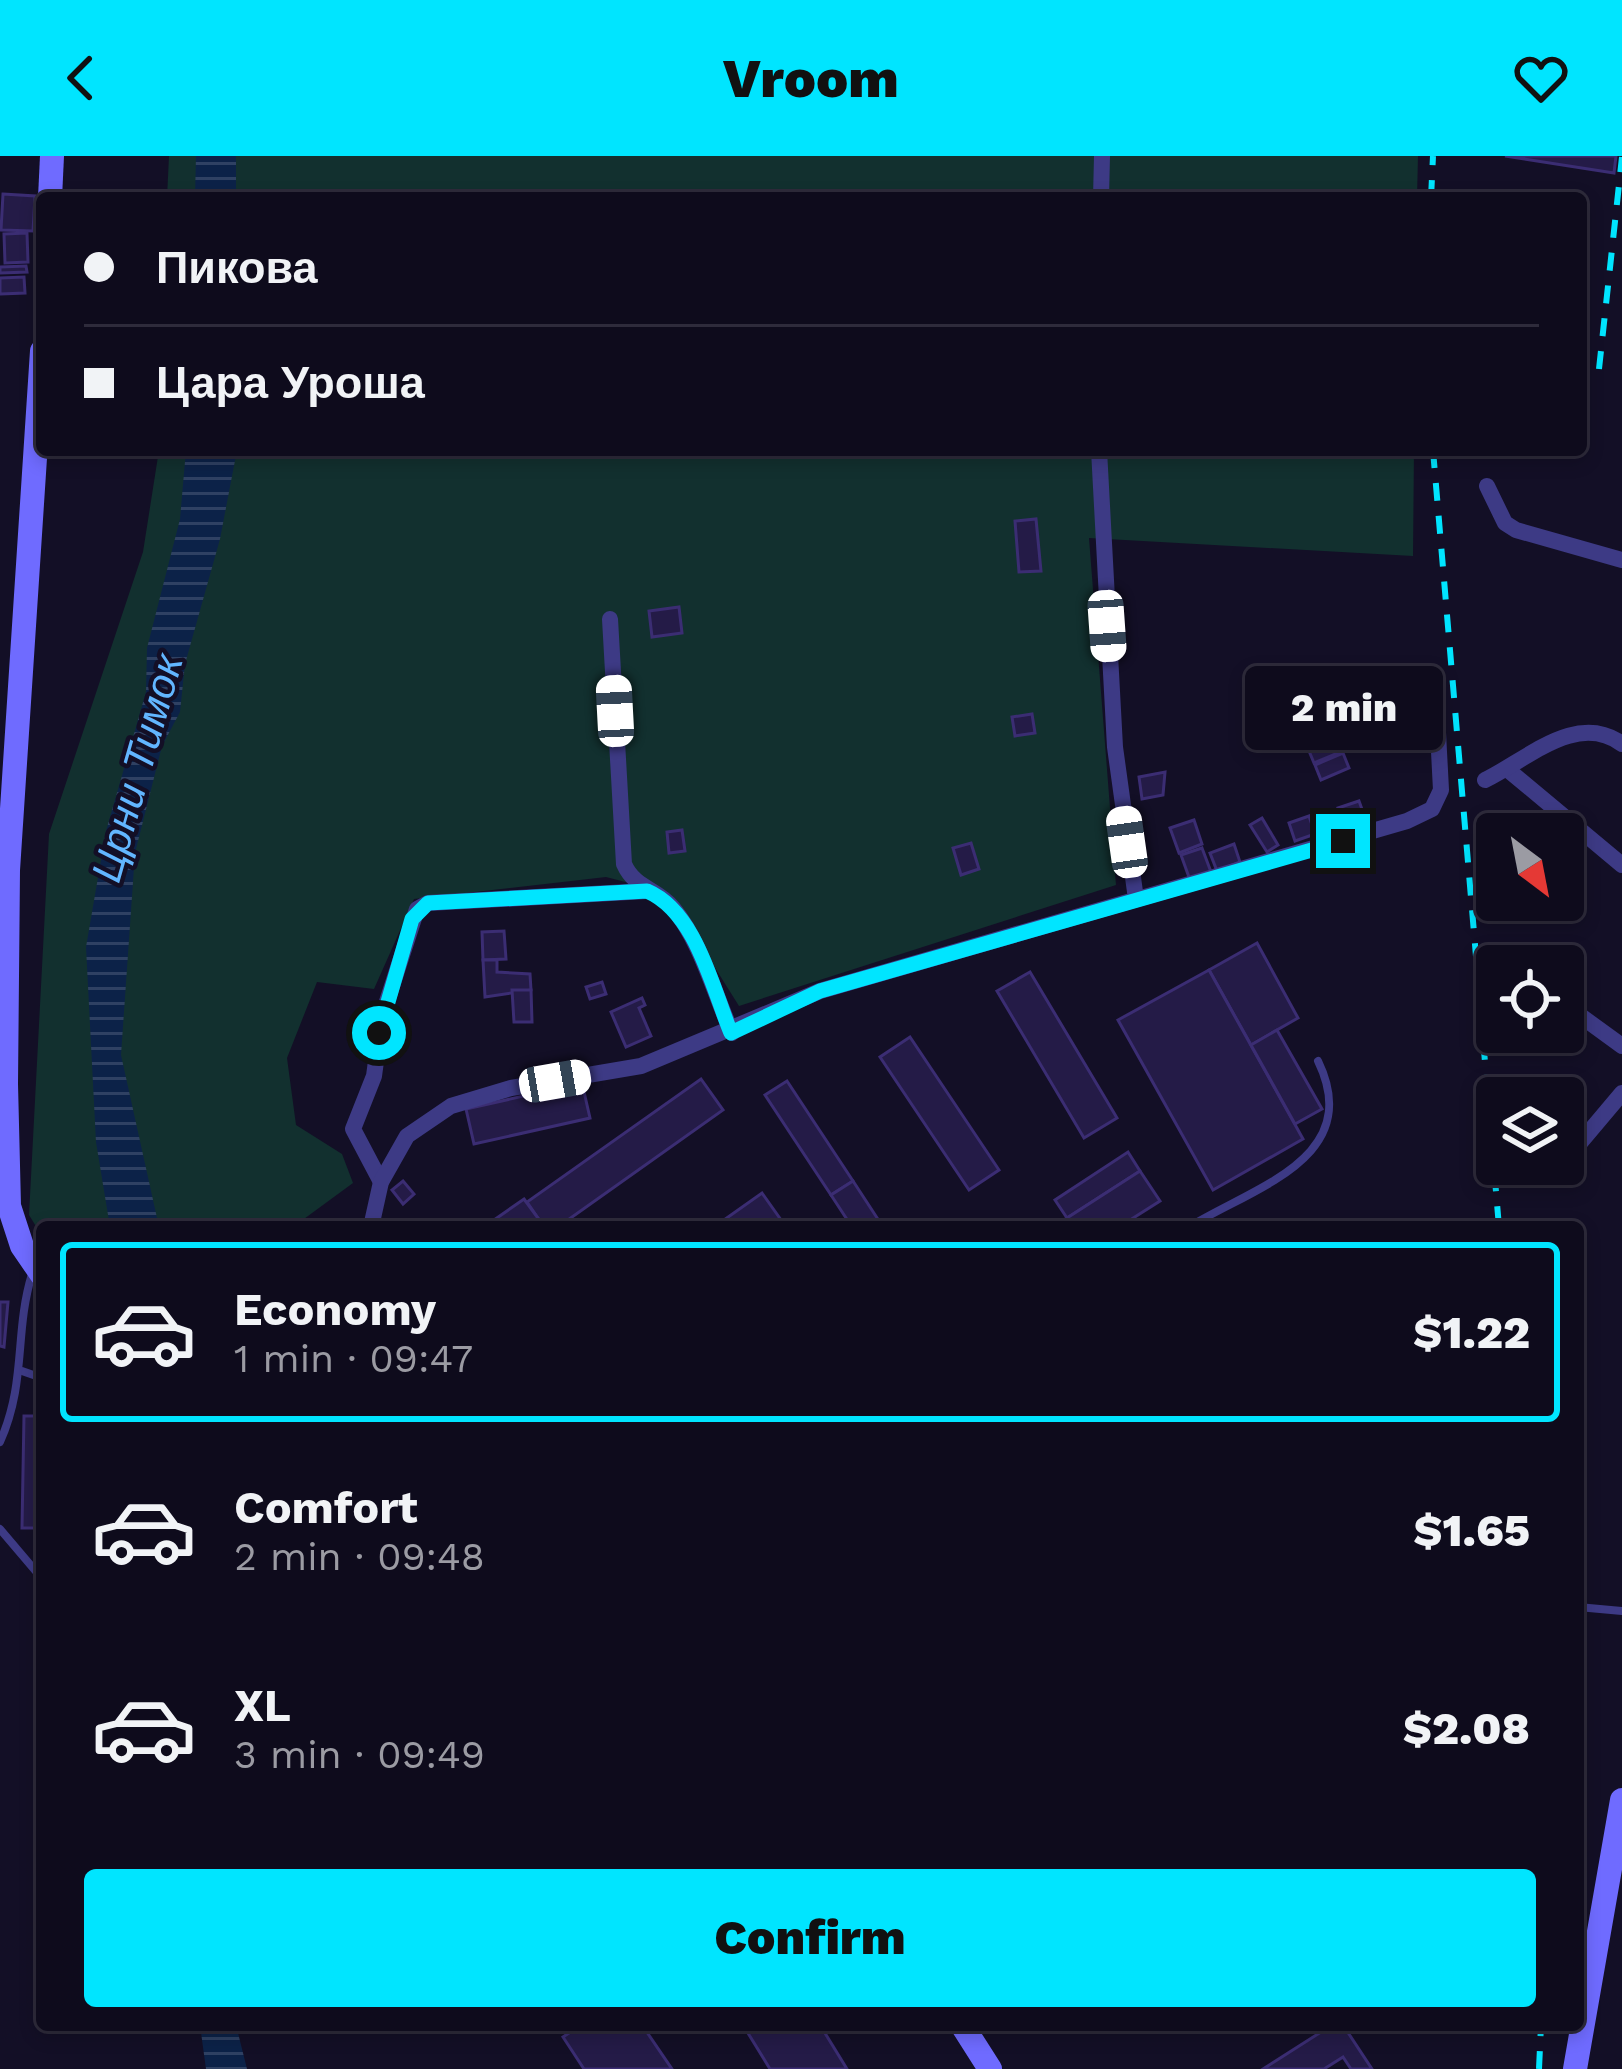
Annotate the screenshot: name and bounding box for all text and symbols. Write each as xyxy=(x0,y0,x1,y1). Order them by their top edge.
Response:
icon: back xyxy=(48,45,114,111)
icon: heart xyxy=(1508,45,1574,111)
text: Vroom xyxy=(723,47,899,110)
text: Пикова xyxy=(156,241,318,294)
text: Цара Уроша xyxy=(156,356,425,409)
car xyxy=(1087,589,1127,663)
water label: Црни Тимок xyxy=(81,647,193,887)
callout: 2 min xyxy=(1244,667,1442,751)
car xyxy=(595,674,635,748)
text: 2 min xyxy=(1291,685,1397,730)
car xyxy=(1104,804,1150,880)
north arrow xyxy=(1476,813,1584,921)
map controls xyxy=(1476,813,1584,1185)
route end xyxy=(1316,814,1370,868)
button: locate xyxy=(1476,945,1584,1053)
route start xyxy=(352,1006,406,1060)
car xyxy=(516,1057,594,1105)
button: layers xyxy=(1476,1077,1584,1185)
icon: car xyxy=(90,1278,198,1386)
text: Economy xyxy=(234,1283,436,1336)
text: $1.22 xyxy=(1413,1306,1530,1359)
text: 1 min · 09:47 xyxy=(234,1336,473,1381)
icon: car xyxy=(90,1476,198,1584)
text: Comfort xyxy=(234,1481,418,1534)
text: $1.65 xyxy=(1413,1504,1530,1557)
text: 2 min · 09:48 xyxy=(234,1534,485,1579)
icon: car xyxy=(90,1674,198,1782)
text: XL xyxy=(234,1679,291,1732)
text: $2.08 xyxy=(1403,1702,1530,1755)
text: 3 min · 09:49 xyxy=(234,1732,485,1777)
button: Confirm xyxy=(84,1869,1536,2007)

